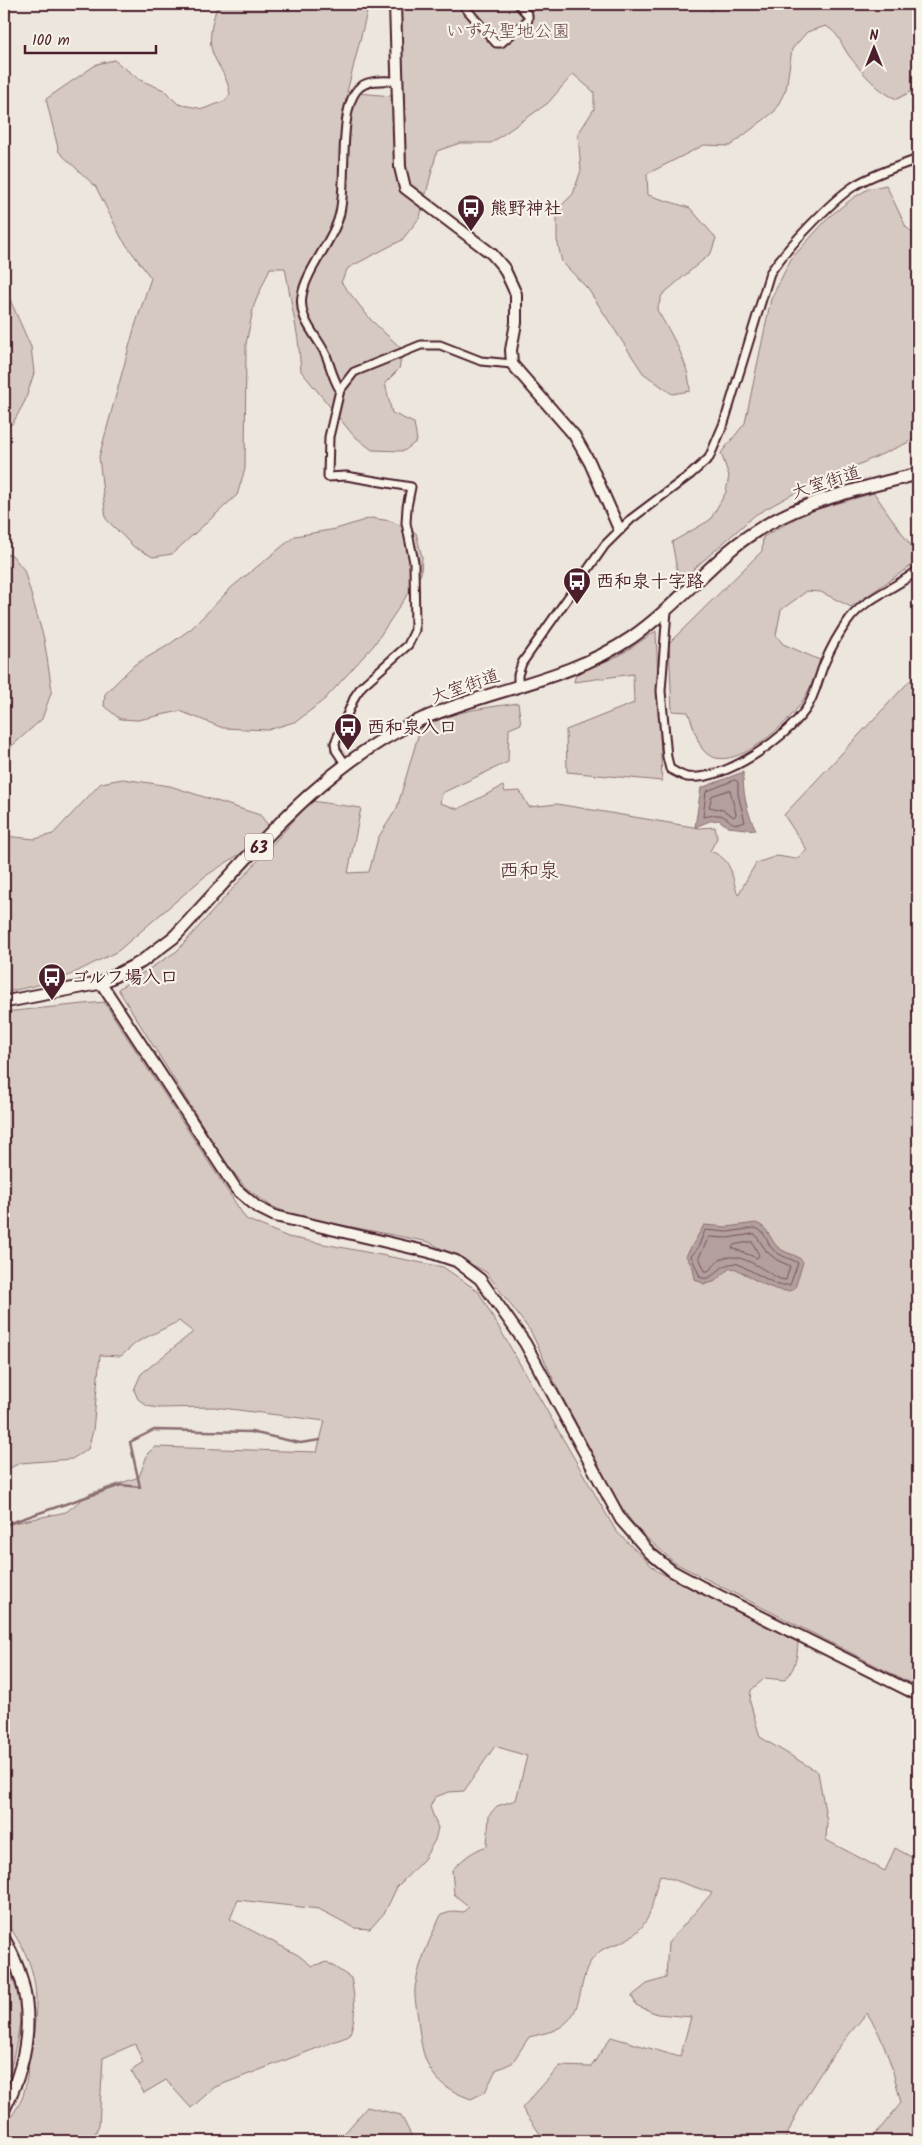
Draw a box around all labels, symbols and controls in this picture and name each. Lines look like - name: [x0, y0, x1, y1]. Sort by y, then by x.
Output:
- park label: いずみ聖地公園: [446, 18, 570, 47]
- scale bar: [25, 22, 156, 54]
- north arrow: [850, 22, 900, 72]
- text: N: [870, 25, 879, 47]
- text: 100 m: [32, 29, 70, 53]
- bus stop icon: 熊野神社: [456, 193, 486, 232]
- place label: 熊野神社: [490, 195, 562, 224]
- street label: 大室街道: [788, 459, 865, 508]
- bus stop icon: 西和泉十字路: [562, 566, 592, 605]
- place label: 西和泉十字路: [596, 568, 704, 597]
- street label: 大室街道: [427, 662, 504, 713]
- bus stop icon: 西和泉入口: [333, 712, 363, 751]
- place label: 西和泉入口: [367, 714, 457, 743]
- road number: 63: [245, 834, 273, 860]
- district label: 西和泉: [499, 856, 559, 888]
- bus stop icon: ゴルフ場入口: [37, 962, 67, 1001]
- place label: ゴルフ場入口: [71, 964, 178, 993]

